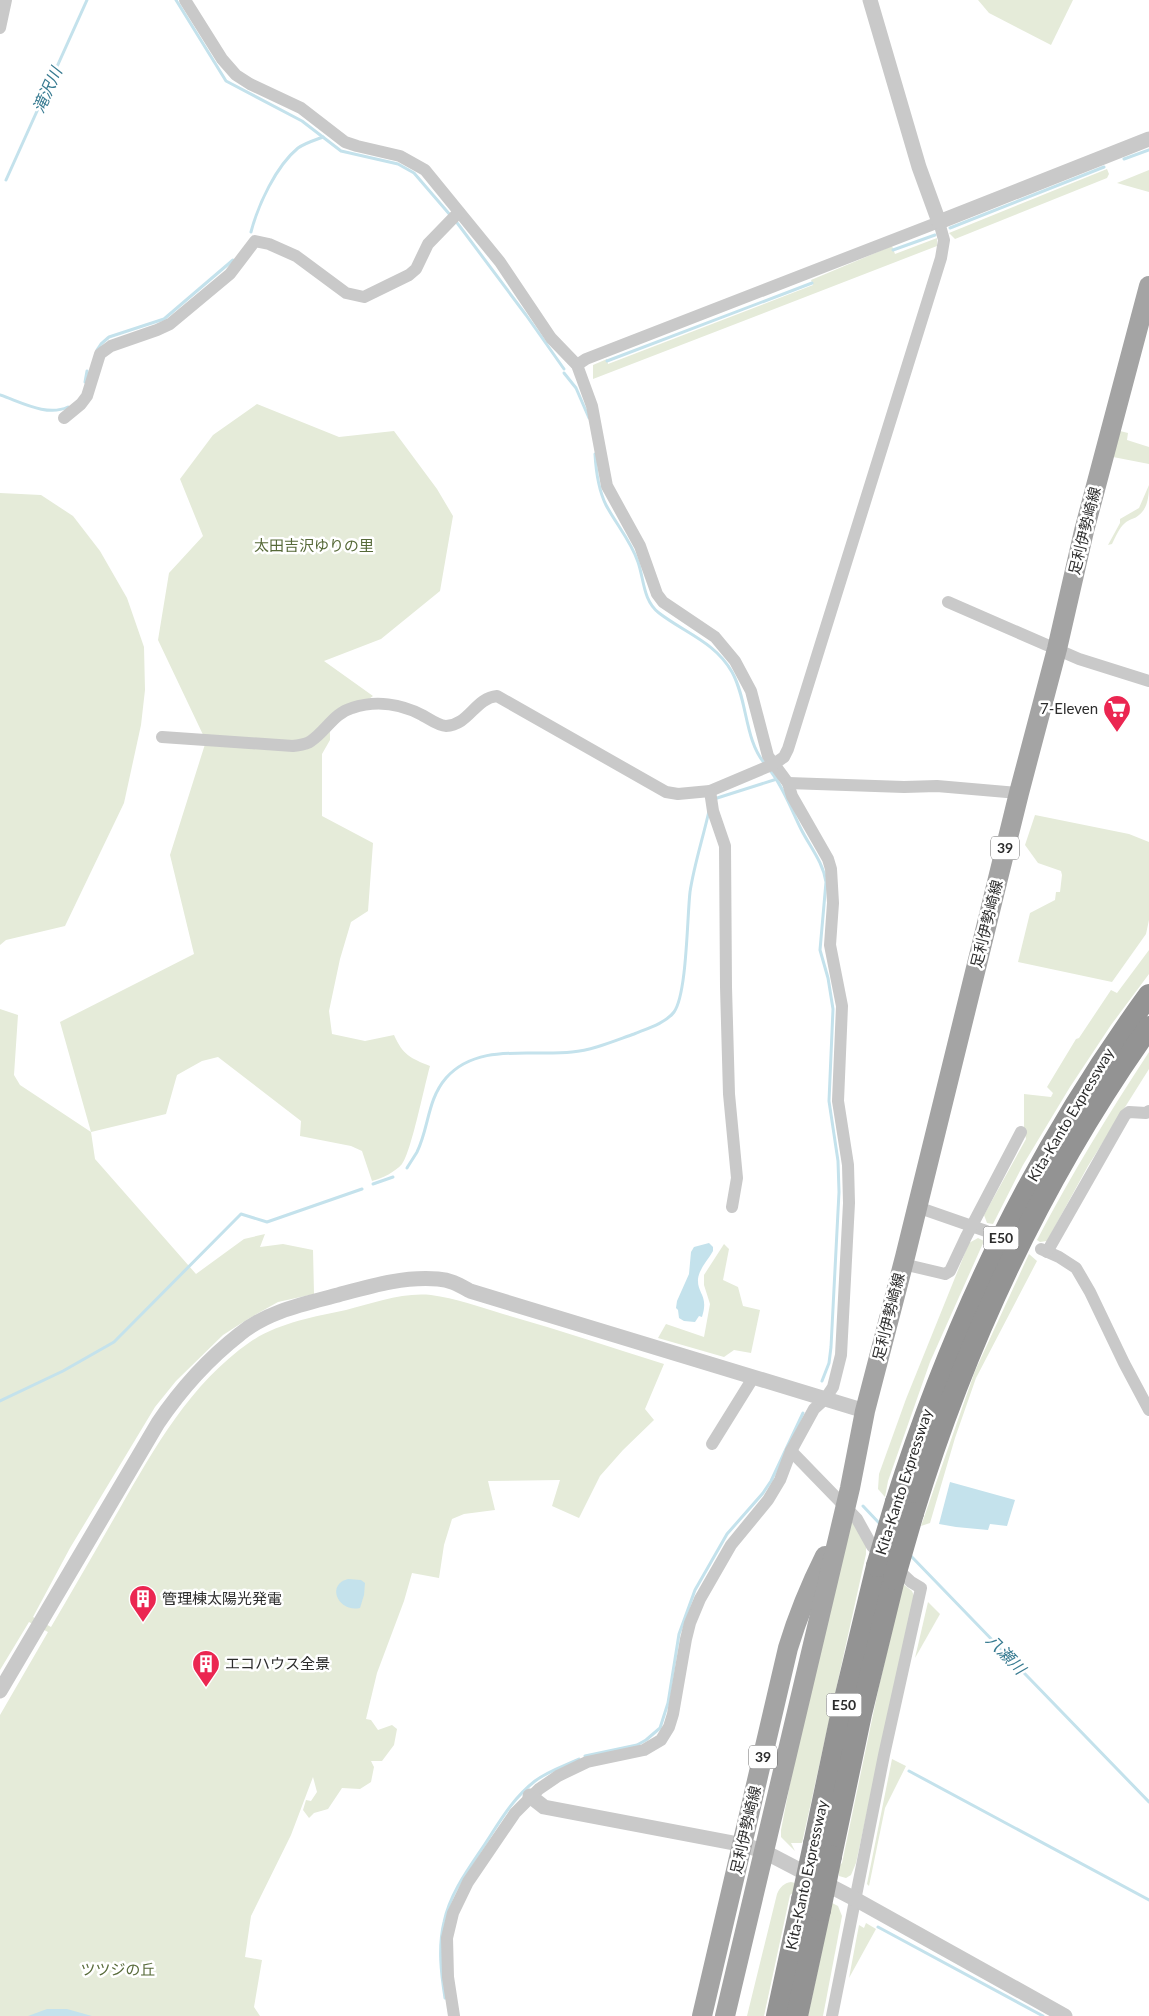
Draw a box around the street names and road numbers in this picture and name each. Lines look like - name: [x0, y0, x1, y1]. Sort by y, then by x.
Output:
- street label: 足利伊勢崎線: [1064, 485, 1104, 577]
- road number: 39: [991, 836, 1019, 860]
- street label: 足利伊勢崎線: [966, 878, 1006, 970]
- street label: Kita-Kanto Expressway: [1023, 1044, 1117, 1184]
- road number: E50: [984, 1226, 1018, 1250]
- street label: 足利伊勢崎線: [868, 1271, 908, 1363]
- street label: Kita-Kanto Expressway: [871, 1406, 935, 1557]
- road number: E50: [826, 1694, 862, 1716]
- road number: 39: [749, 1745, 777, 1768]
- street label: 足利伊勢崎線: [726, 1784, 764, 1876]
- street label: Kita-Kanto Expressway: [781, 1798, 831, 1951]

